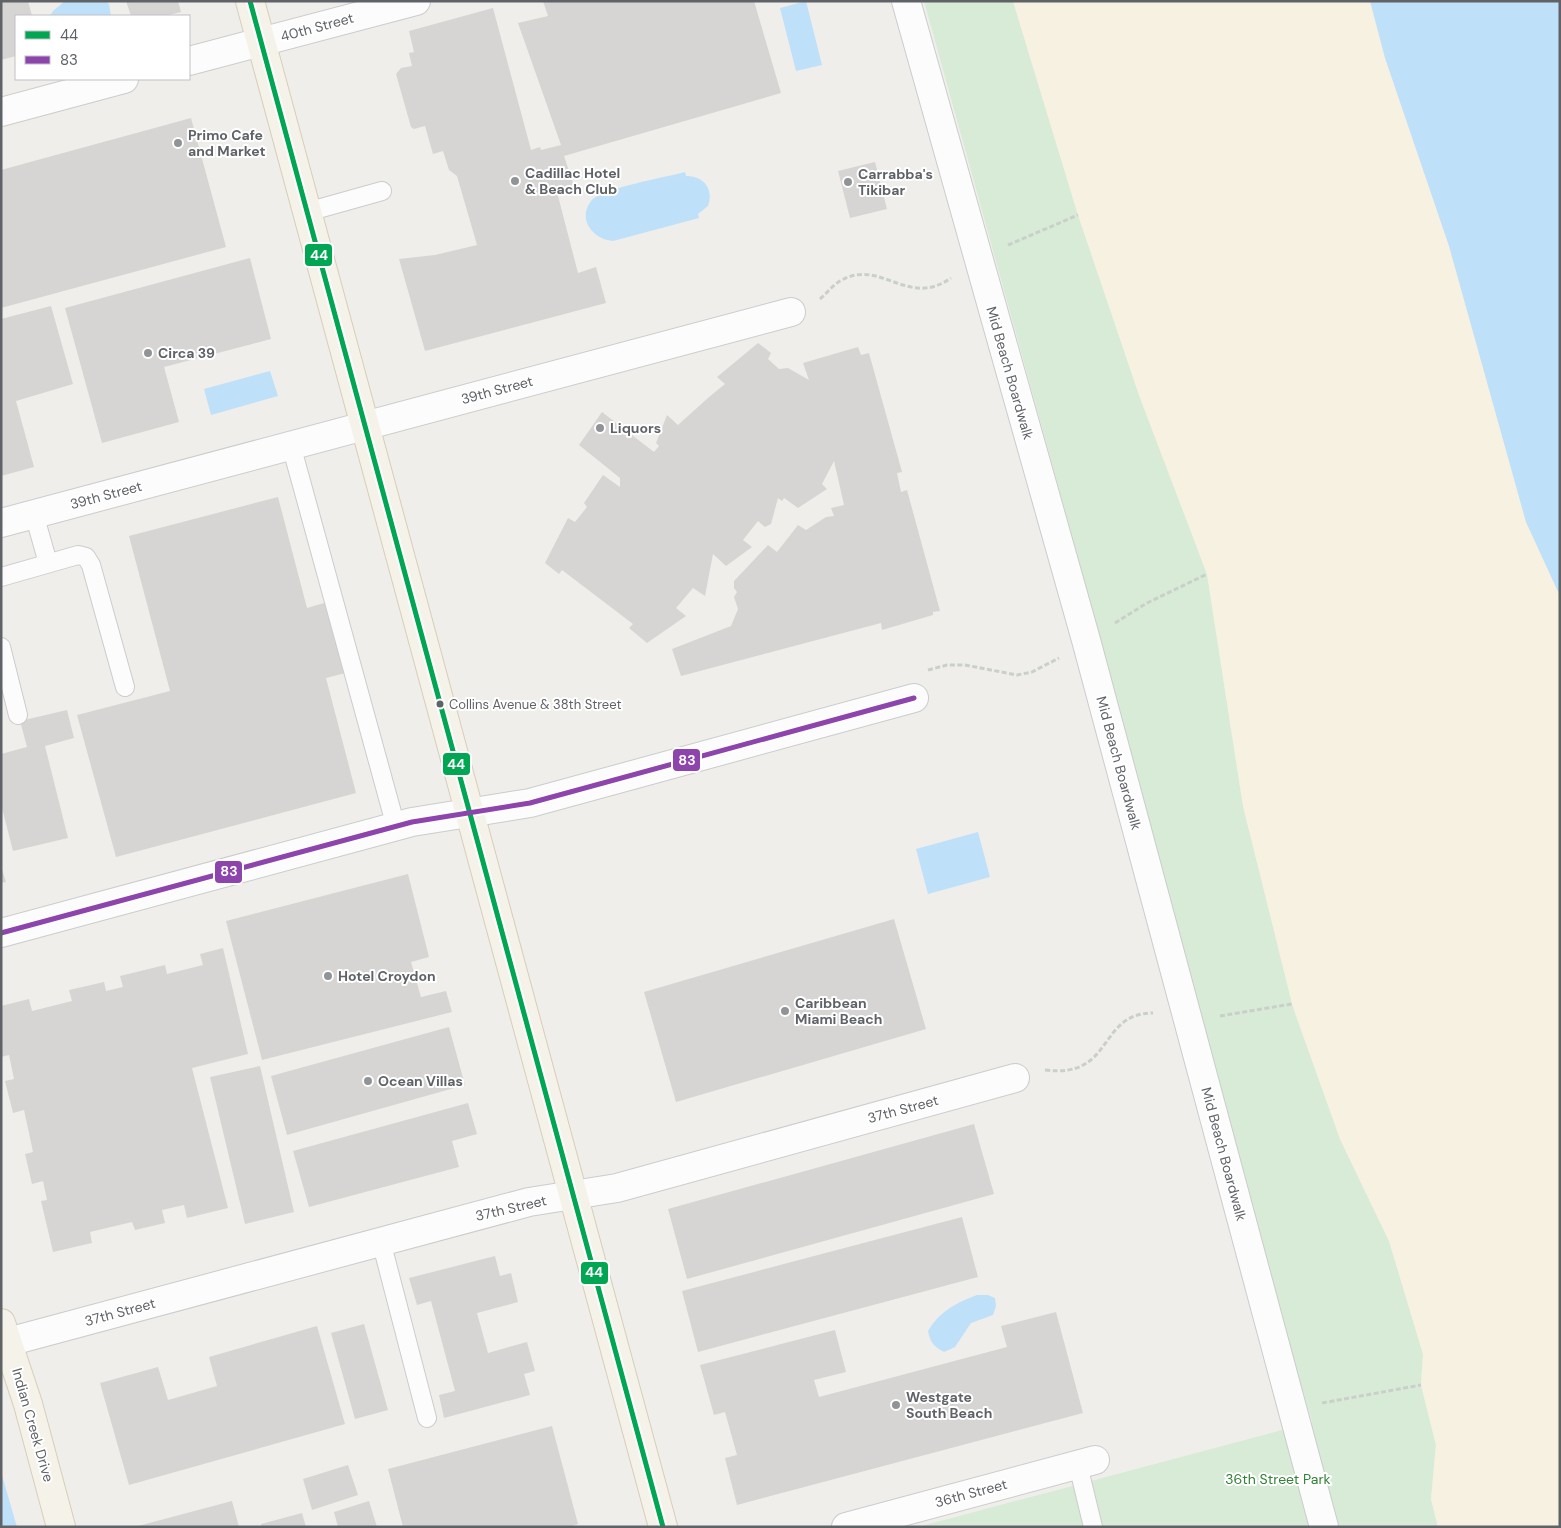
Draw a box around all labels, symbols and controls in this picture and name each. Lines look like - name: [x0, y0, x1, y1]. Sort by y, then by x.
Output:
- street label: 40th Street: [278, 9, 356, 45]
- legend: [15, 15, 190, 80]
- text: 44: [60, 25, 78, 45]
- text: 83: [60, 50, 78, 70]
- place label: Primo Cafe and Market: [188, 126, 266, 160]
- marker: Primo Cafe and Market: [172, 137, 184, 149]
- place label: Cadillac Hotel & Beach Club: [525, 164, 620, 198]
- place label: Carrabba's Tikibar: [858, 165, 933, 199]
- marker: Cadillac Hotel & Beach Club: [509, 175, 521, 187]
- marker: Carrabba's Tikibar: [842, 176, 854, 188]
- line badge: 44: [304, 243, 333, 267]
- text: 44: [310, 246, 328, 264]
- street label: Mid Beach Boardwalk: [982, 304, 1038, 442]
- place label: Circa 39: [158, 344, 215, 362]
- marker: Circa 39: [142, 347, 154, 359]
- street label: 39th Street: [459, 372, 535, 408]
- place label: Liquors: [610, 419, 661, 437]
- marker: Liquors: [594, 422, 606, 434]
- street label: 39th Street: [68, 477, 144, 513]
- street label: Mid Beach Boardwalk: [1092, 694, 1146, 832]
- place label: Collins Avenue & 38th Street: [449, 696, 621, 713]
- marker: Collins Avenue & 38th Street: [435, 699, 445, 709]
- line badge: 83: [672, 748, 701, 772]
- text: 83: [678, 751, 696, 769]
- line badge: 44: [442, 752, 471, 776]
- text: 44: [447, 755, 465, 773]
- line badge: 83: [214, 860, 243, 884]
- text: 83: [220, 862, 238, 880]
- place label: Hotel Croydon: [338, 967, 436, 985]
- marker: Hotel Croydon: [322, 970, 334, 982]
- place label: Caribbean Miami Beach: [795, 994, 882, 1028]
- marker: Caribbean Miami Beach: [779, 1005, 791, 1017]
- place label: Ocean Villas: [378, 1072, 463, 1090]
- marker: Ocean Villas: [362, 1075, 374, 1087]
- street label: Mid Beach Boardwalk: [1197, 1085, 1251, 1223]
- street label: 37th Street: [866, 1091, 940, 1127]
- street label: 37th Street: [474, 1191, 548, 1225]
- line badge: 44: [580, 1261, 609, 1285]
- text: 44: [585, 1263, 603, 1281]
- street label: 37th Street: [83, 1294, 157, 1330]
- street label: Indian Creek Drive: [8, 1366, 58, 1484]
- place label: Westgate South Beach: [906, 1388, 992, 1422]
- marker: Westgate South Beach: [890, 1399, 902, 1411]
- park label: 36th Street Park: [1225, 1470, 1331, 1488]
- street label: 36th Street: [933, 1475, 1009, 1511]

